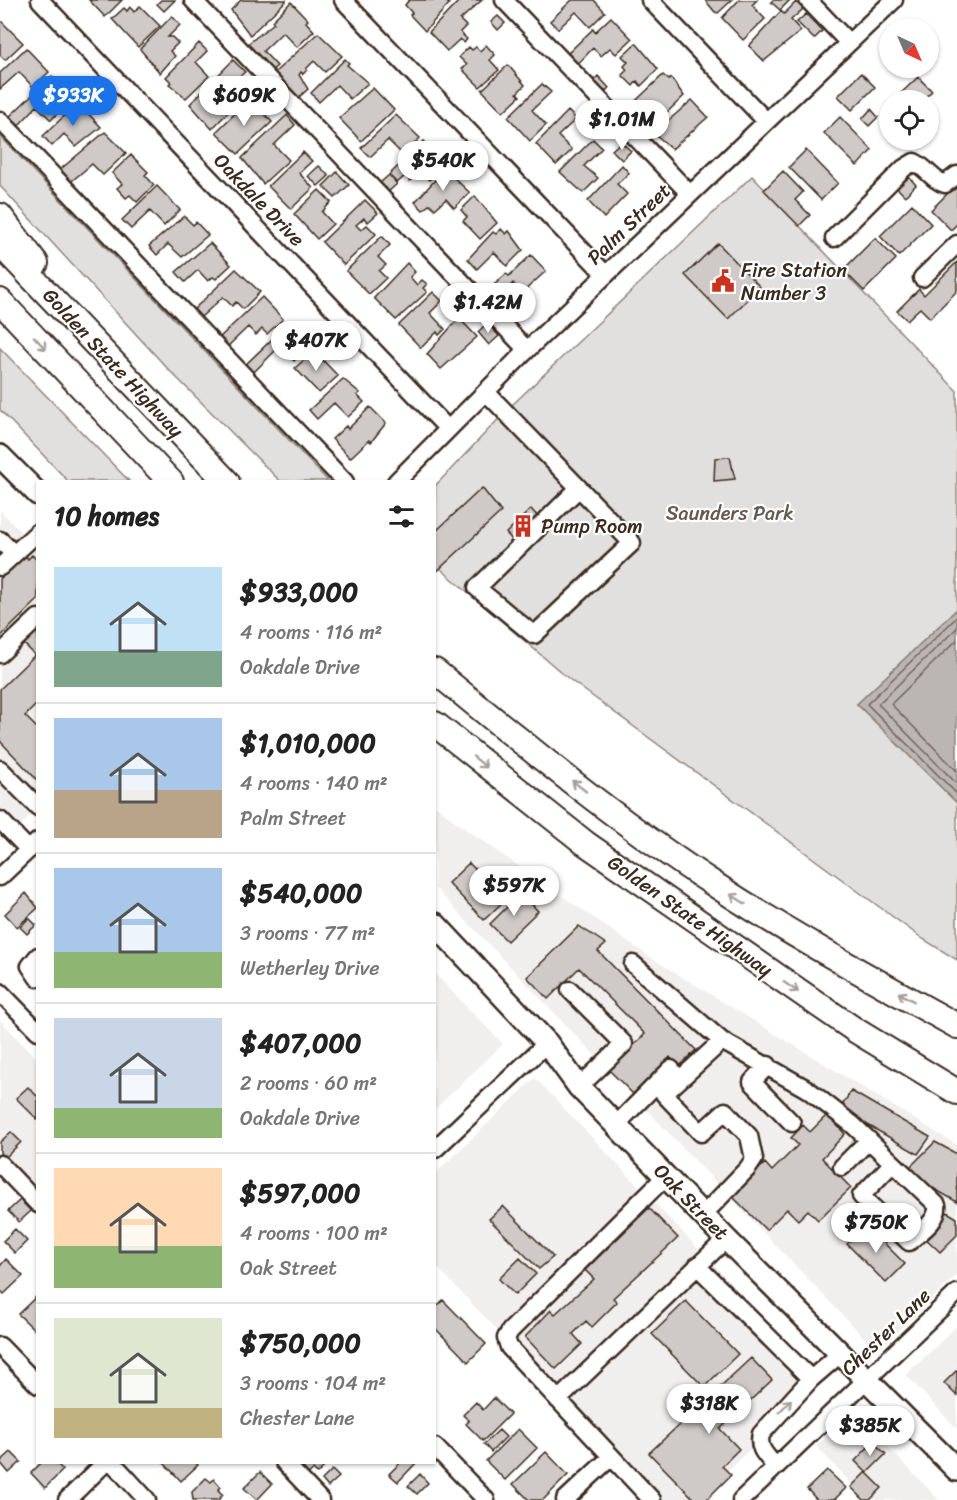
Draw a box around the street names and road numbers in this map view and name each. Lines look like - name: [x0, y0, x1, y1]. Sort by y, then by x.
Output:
- street label: Oakdale Drive: [205, 145, 313, 255]
- street label: Palm Street: [579, 174, 680, 274]
- street label: Golden State Highway: [34, 280, 193, 447]
- street label: Golden State Highway: [600, 846, 781, 987]
- street label: Oak Street: [645, 1155, 737, 1249]
- street label: Chester Lane: [833, 1280, 939, 1384]

